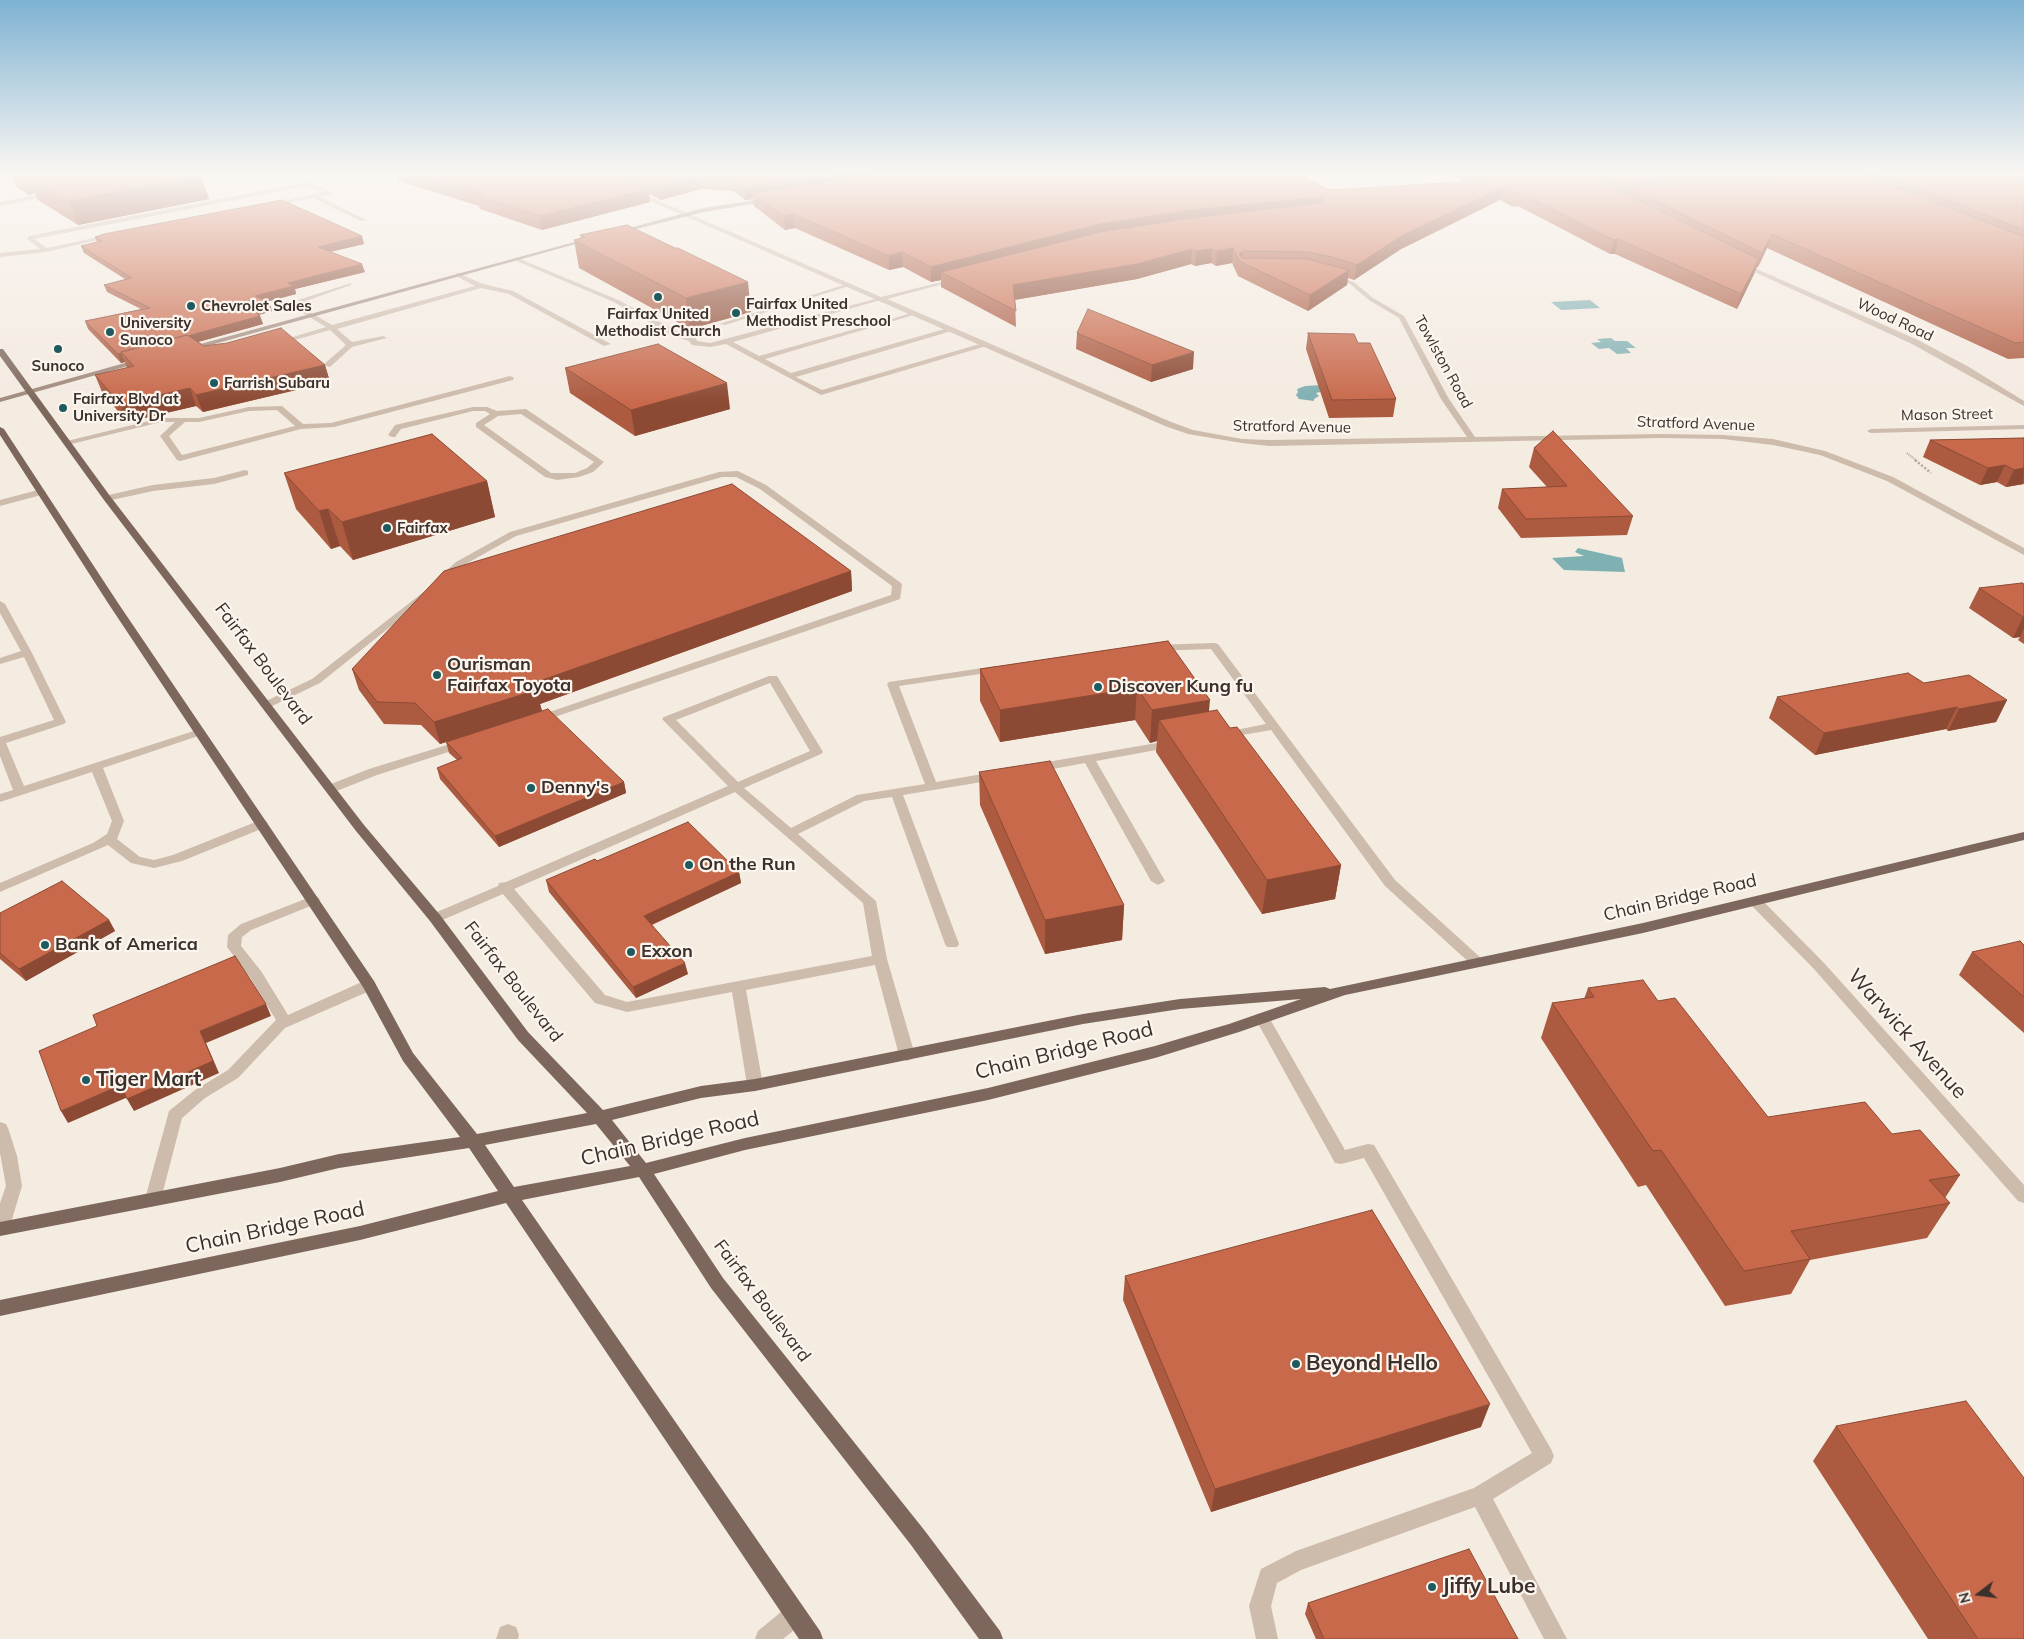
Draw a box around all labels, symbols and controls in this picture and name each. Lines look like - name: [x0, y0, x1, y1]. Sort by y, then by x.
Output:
- marker: Fairfax United Methodist Church: [652, 291, 664, 303]
- street label: Wood Road: [1854, 294, 1936, 346]
- place label: Fairfax United Methodist Preschool: [746, 295, 891, 330]
- place label: Chevrolet Sales: [201, 297, 312, 315]
- marker: Chevrolet Sales: [185, 300, 197, 312]
- place label: Fairfax United Methodist Church: [595, 305, 721, 340]
- marker: Fairfax United Methodist Preschool: [730, 307, 742, 319]
- street label: Towlston Road: [1410, 312, 1476, 412]
- place label: University Sunoco: [120, 314, 191, 349]
- marker: University Sunoco: [104, 326, 116, 338]
- marker: Sunoco: [52, 343, 64, 355]
- place label: Sunoco: [32, 357, 84, 375]
- place label: Farrish Subaru: [224, 374, 330, 392]
- marker: Farrish Subaru: [208, 377, 220, 389]
- place label: Fairfax Blvd at University Dr: [73, 390, 179, 425]
- marker: Fairfax Blvd at University Dr: [57, 402, 69, 414]
- street label: Mason Street: [1901, 405, 1993, 425]
- street label: Stratford Avenue: [1637, 413, 1755, 435]
- street label: Stratford Avenue: [1233, 417, 1351, 437]
- place label: Fairfax: [397, 519, 448, 537]
- marker: Fairfax: [381, 522, 393, 534]
- street label: Fairfax Boulevard: [210, 599, 316, 729]
- place label: Ourisman Fairfax Toyota: [447, 654, 571, 696]
- marker: Ourisman Fairfax Toyota: [431, 669, 443, 681]
- place label: Discover Kung fu: [1108, 676, 1253, 698]
- marker: Discover Kung fu: [1092, 681, 1104, 693]
- place label: Denny's: [541, 777, 609, 799]
- marker: Denny's: [525, 782, 537, 794]
- place label: On the Run: [699, 854, 796, 876]
- marker: On the Run: [683, 859, 695, 871]
- street label: Chain Bridge Road: [1601, 870, 1759, 926]
- street label: Fairfax Boulevard: [459, 917, 567, 1047]
- place label: Bank of America: [55, 934, 198, 956]
- marker: Bank of America: [39, 939, 51, 951]
- place label: Exxon: [641, 941, 693, 963]
- marker: Exxon: [625, 946, 637, 958]
- street label: Warwick Avenue: [1842, 964, 1972, 1104]
- street label: Chain Bridge Road: [972, 1017, 1156, 1085]
- place label: Tiger Mart: [96, 1067, 201, 1093]
- marker: Tiger Mart: [80, 1074, 92, 1086]
- street label: Chain Bridge Road: [578, 1106, 762, 1172]
- street label: Chain Bridge Road: [183, 1197, 367, 1259]
- street label: Fairfax Boulevard: [709, 1236, 815, 1366]
- place label: Beyond Hello: [1306, 1351, 1438, 1377]
- marker: Beyond Hello: [1290, 1358, 1302, 1370]
- north arrow: [1954, 1569, 2004, 1619]
- place label: Jiffy Lube: [1442, 1574, 1536, 1600]
- marker: Jiffy Lube: [1426, 1581, 1438, 1593]
- text: N: [1954, 1590, 1975, 1605]

